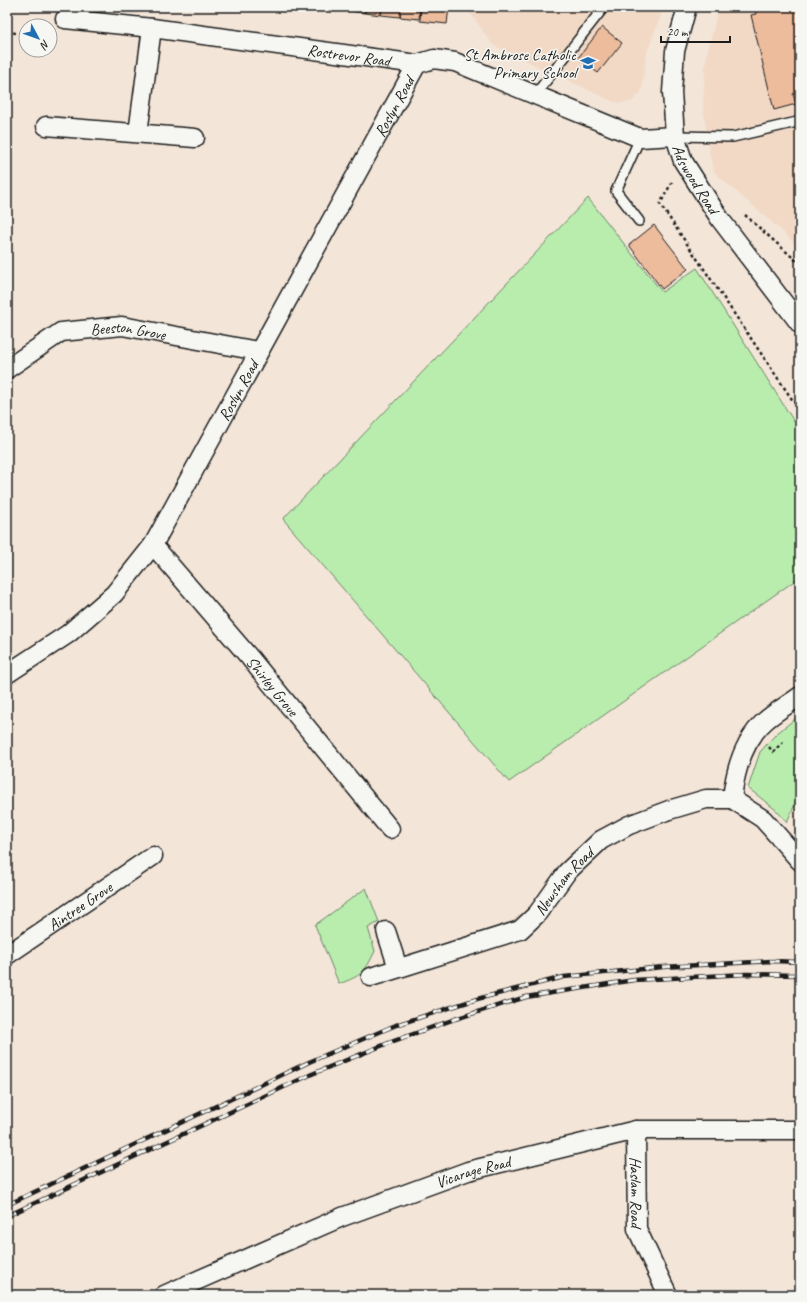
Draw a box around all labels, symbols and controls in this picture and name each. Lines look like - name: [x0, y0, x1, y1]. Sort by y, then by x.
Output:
- north arrow: [18, 18, 58, 58]
- scale bar: [661, 18, 730, 44]
- text: 20 m: [667, 24, 689, 40]
- text: N: [37, 37, 53, 53]
- street label: Rostrevor Road: [306, 40, 394, 72]
- place label: St Ambrose Catholic Primary School: [464, 45, 579, 83]
- school or university icon: St Ambrose Catholic Primary School: [579, 54, 597, 72]
- street label: Roslyn Road: [370, 71, 421, 140]
- street label: Adswood Road: [667, 142, 725, 220]
- street label: Beeston Grove: [90, 317, 169, 345]
- street label: Roslyn Road: [214, 355, 265, 424]
- street label: Shirley Grove: [242, 653, 304, 722]
- street label: Newsham Road: [530, 842, 600, 919]
- street label: Aintree Grove: [44, 877, 118, 935]
- street label: Vicarage Road: [433, 1151, 515, 1193]
- street label: Haslam Road: [625, 1156, 646, 1230]

